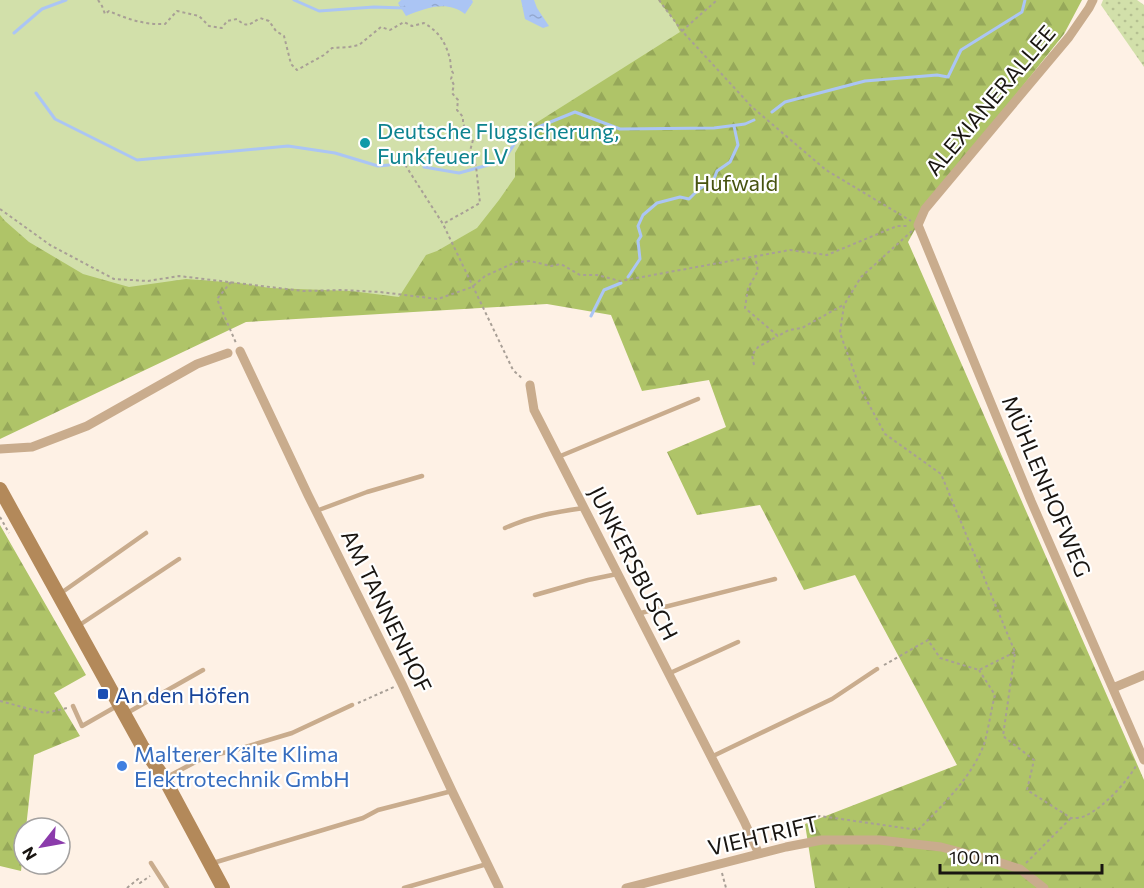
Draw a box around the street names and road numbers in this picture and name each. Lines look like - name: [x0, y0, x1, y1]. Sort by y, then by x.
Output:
- street label: ALEXIANERALLEE: [919, 19, 1061, 181]
- street label: MÜHLENHOFWEG: [997, 391, 1097, 581]
- street label: JUNKERSBUSCH: [584, 481, 684, 645]
- street label: AM TANNENHOF: [336, 525, 438, 697]
- street label: VIEHTRIFT: [705, 809, 821, 861]

